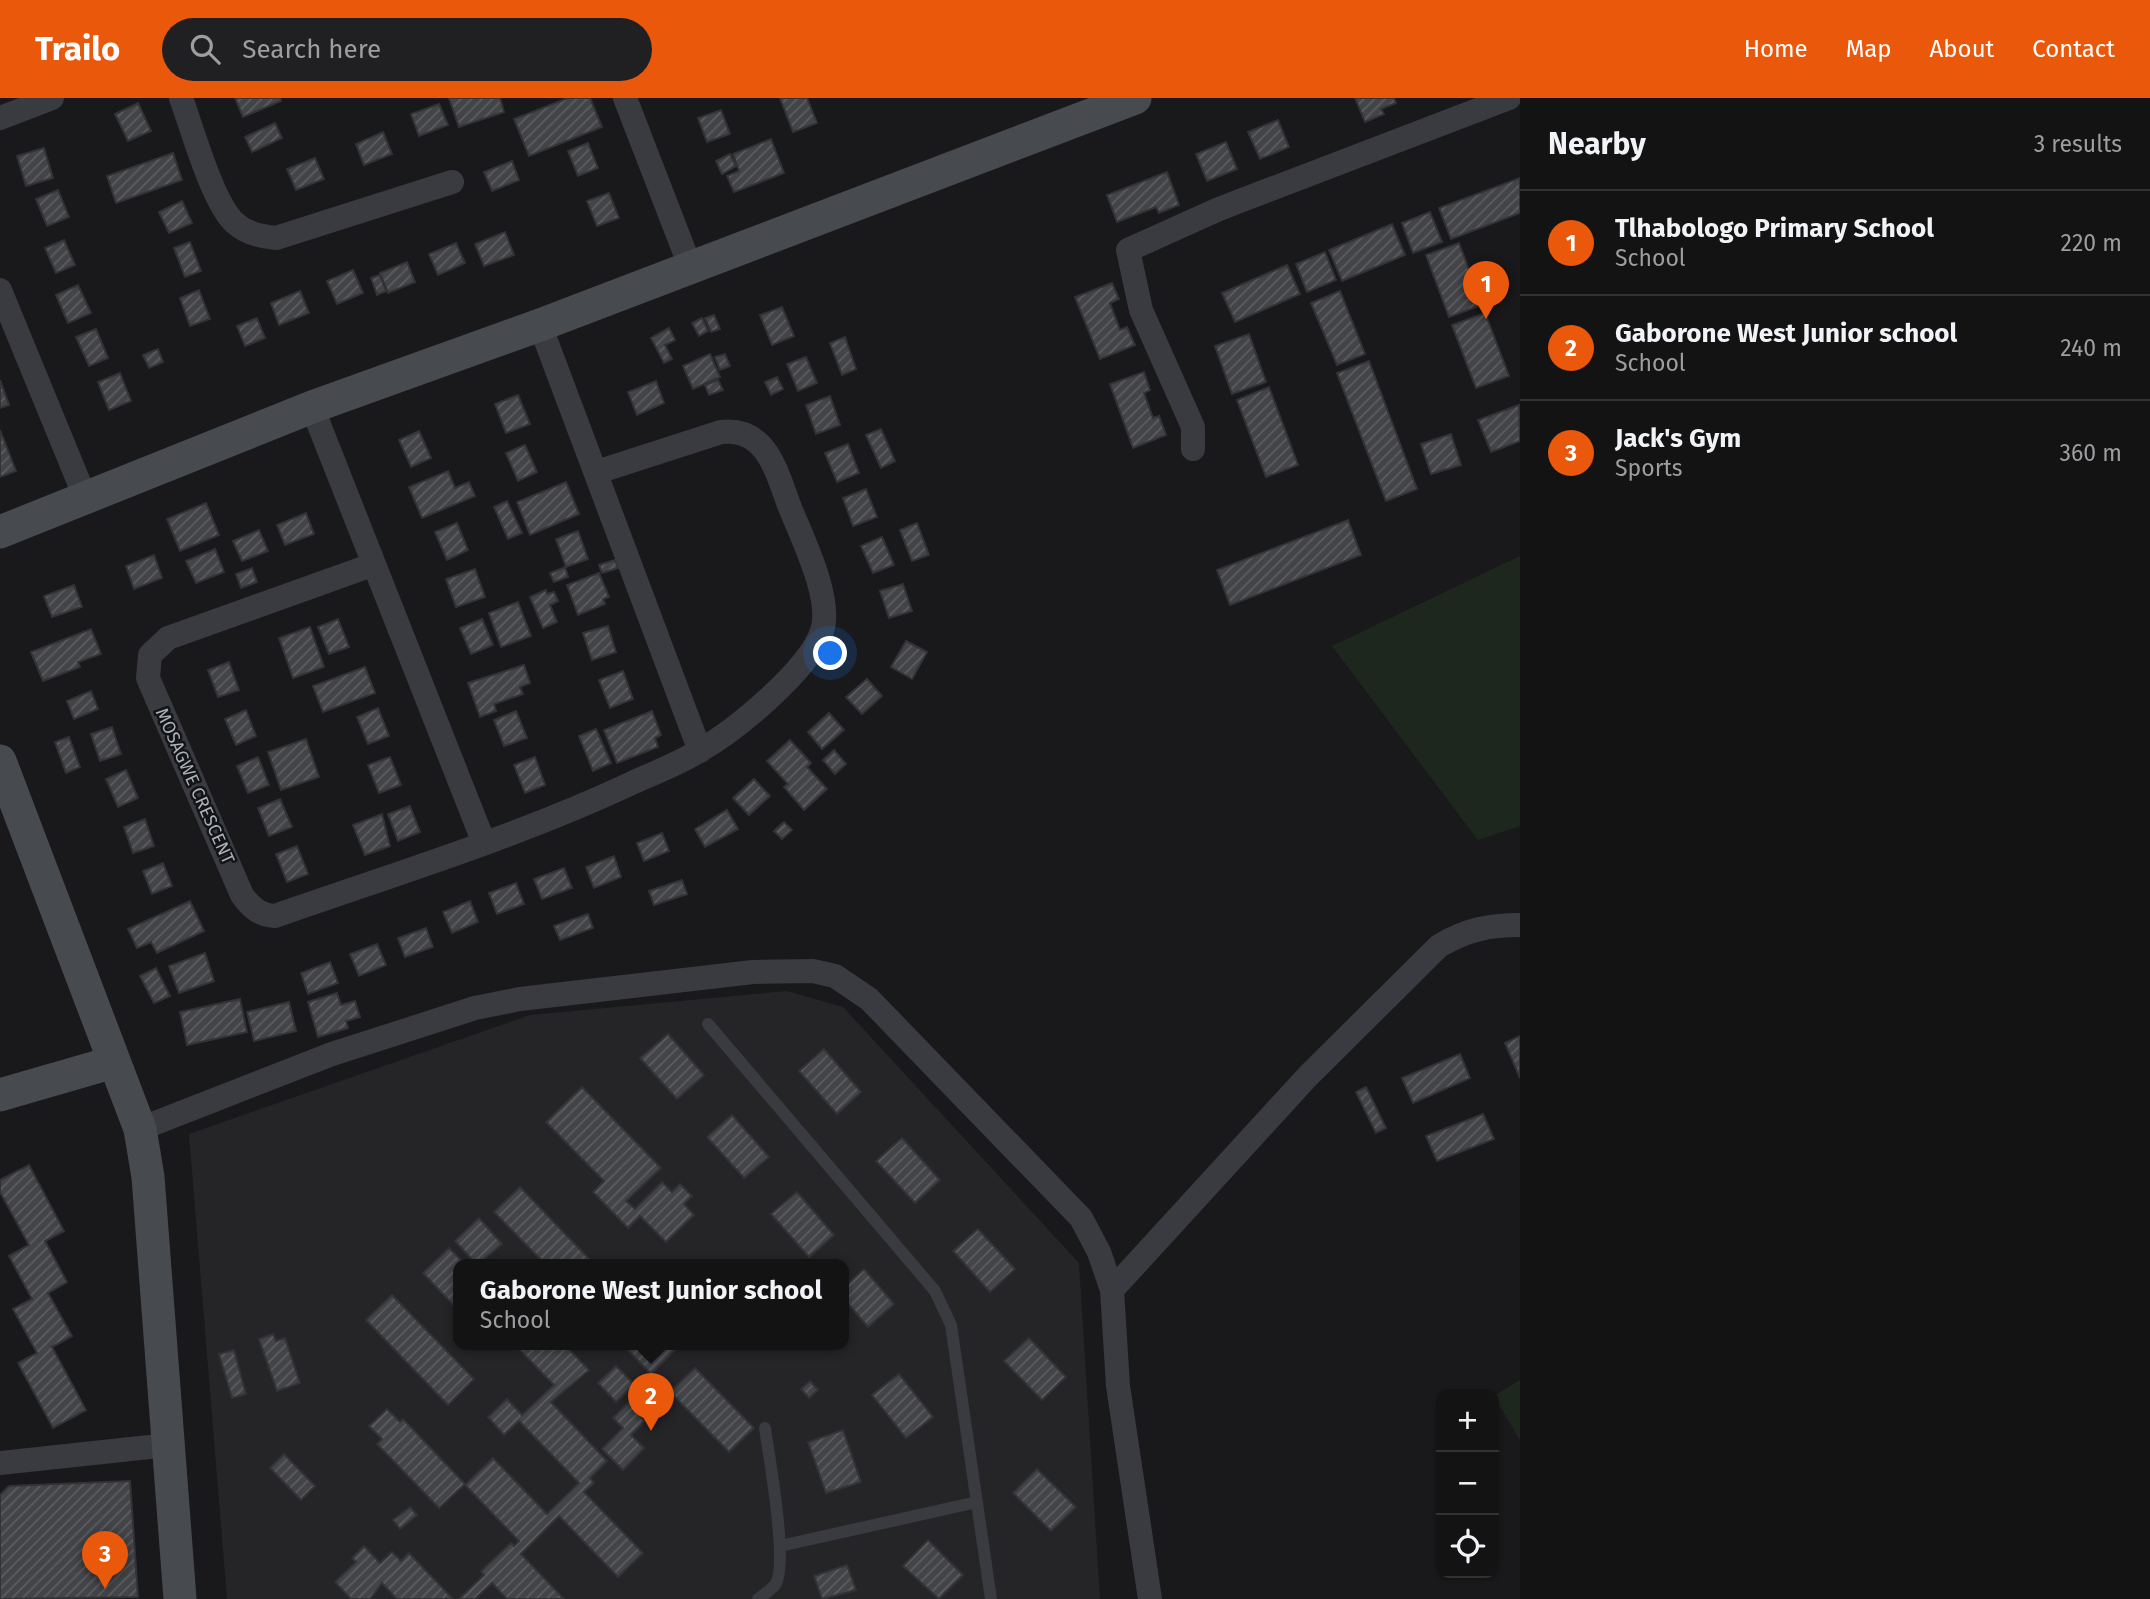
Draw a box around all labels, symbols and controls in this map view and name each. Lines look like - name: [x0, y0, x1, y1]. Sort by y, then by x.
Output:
- search box: [162, 18, 652, 81]
- text: Trailo: [35, 29, 120, 69]
- icon: search: [186, 30, 224, 68]
- text: Search here: [242, 34, 381, 65]
- text: Home: [1744, 35, 1808, 63]
- text: Map: [1846, 35, 1892, 63]
- text: About: [1930, 35, 1994, 63]
- text: Contact: [2032, 35, 2115, 63]
- text: Nearby: [1548, 126, 1646, 162]
- text: 3 results: [2034, 130, 2122, 158]
- text: Tlhabologo Primary School: [1615, 213, 1934, 244]
- text: 1: [1566, 229, 1576, 257]
- text: 220 m: [2061, 229, 2122, 257]
- text: School: [1615, 244, 1686, 272]
- pin: 1: [1463, 261, 1509, 319]
- text: Gaborone West Junior school: [1615, 318, 1957, 349]
- text: 2: [1565, 334, 1577, 362]
- text: 240 m: [2060, 334, 2122, 362]
- text: School: [1615, 349, 1686, 377]
- text: Jack's Gym: [1615, 423, 1741, 454]
- text: 3: [1565, 439, 1577, 467]
- text: 360 m: [2060, 439, 2122, 467]
- text: Sports: [1615, 454, 1683, 482]
- your location: [813, 636, 847, 670]
- street label: MOSAGWE CRESCENT: [151, 705, 240, 868]
- popup: [453, 1259, 849, 1350]
- text: Gaborone West Junior school: [480, 1275, 822, 1306]
- text: School: [480, 1306, 550, 1334]
- pin: 2: [628, 1373, 674, 1431]
- map controls: [1436, 1389, 1499, 1578]
- button: +: [1436, 1389, 1499, 1452]
- button: −: [1436, 1452, 1499, 1515]
- button: locate: [1436, 1515, 1499, 1578]
- pin: 3: [82, 1531, 128, 1589]

